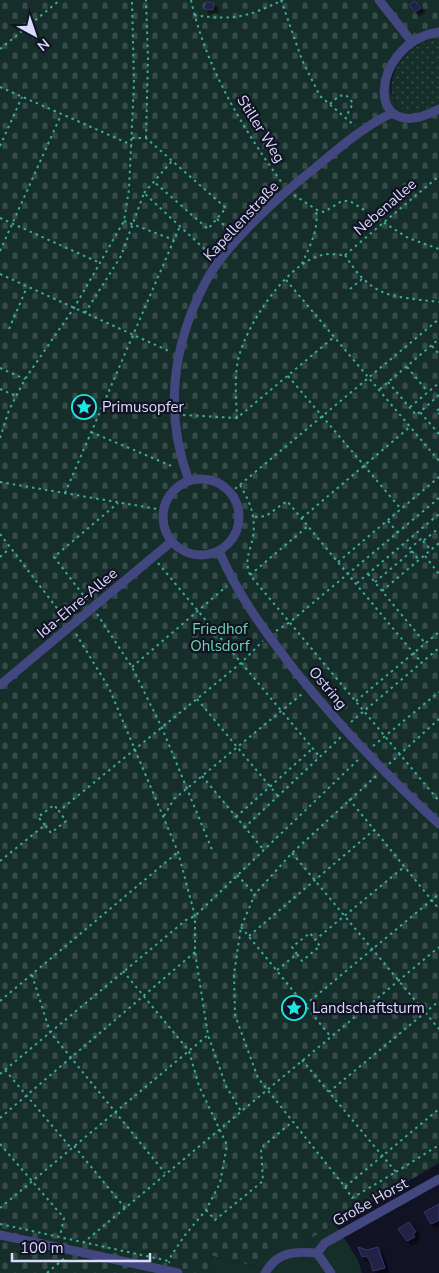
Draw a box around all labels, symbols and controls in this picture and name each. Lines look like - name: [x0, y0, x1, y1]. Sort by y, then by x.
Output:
- north arrow: [10, 10, 60, 60]
- text: N: [33, 34, 53, 55]
- street label: Stiller Weg: [232, 91, 290, 167]
- street label: Nebenallee: [349, 174, 421, 240]
- street label: Kapellenstraße: [199, 177, 283, 265]
- place icon: Primusopfer: [71, 394, 97, 420]
- place label: Primusopfer: [102, 397, 184, 417]
- street label: Ida-Ehre-Allee: [33, 563, 121, 643]
- park label: Friedhof Ohlsdorf: [190, 619, 251, 656]
- street label: Ostring: [304, 662, 352, 714]
- place icon: Landschaftsturm: [281, 995, 307, 1021]
- place label: Landschaftsturm: [312, 998, 425, 1018]
- street label: Große Horst: [329, 1173, 412, 1231]
- scale bar: [12, 1230, 150, 1262]
- text: 100 m: [20, 1238, 64, 1258]

